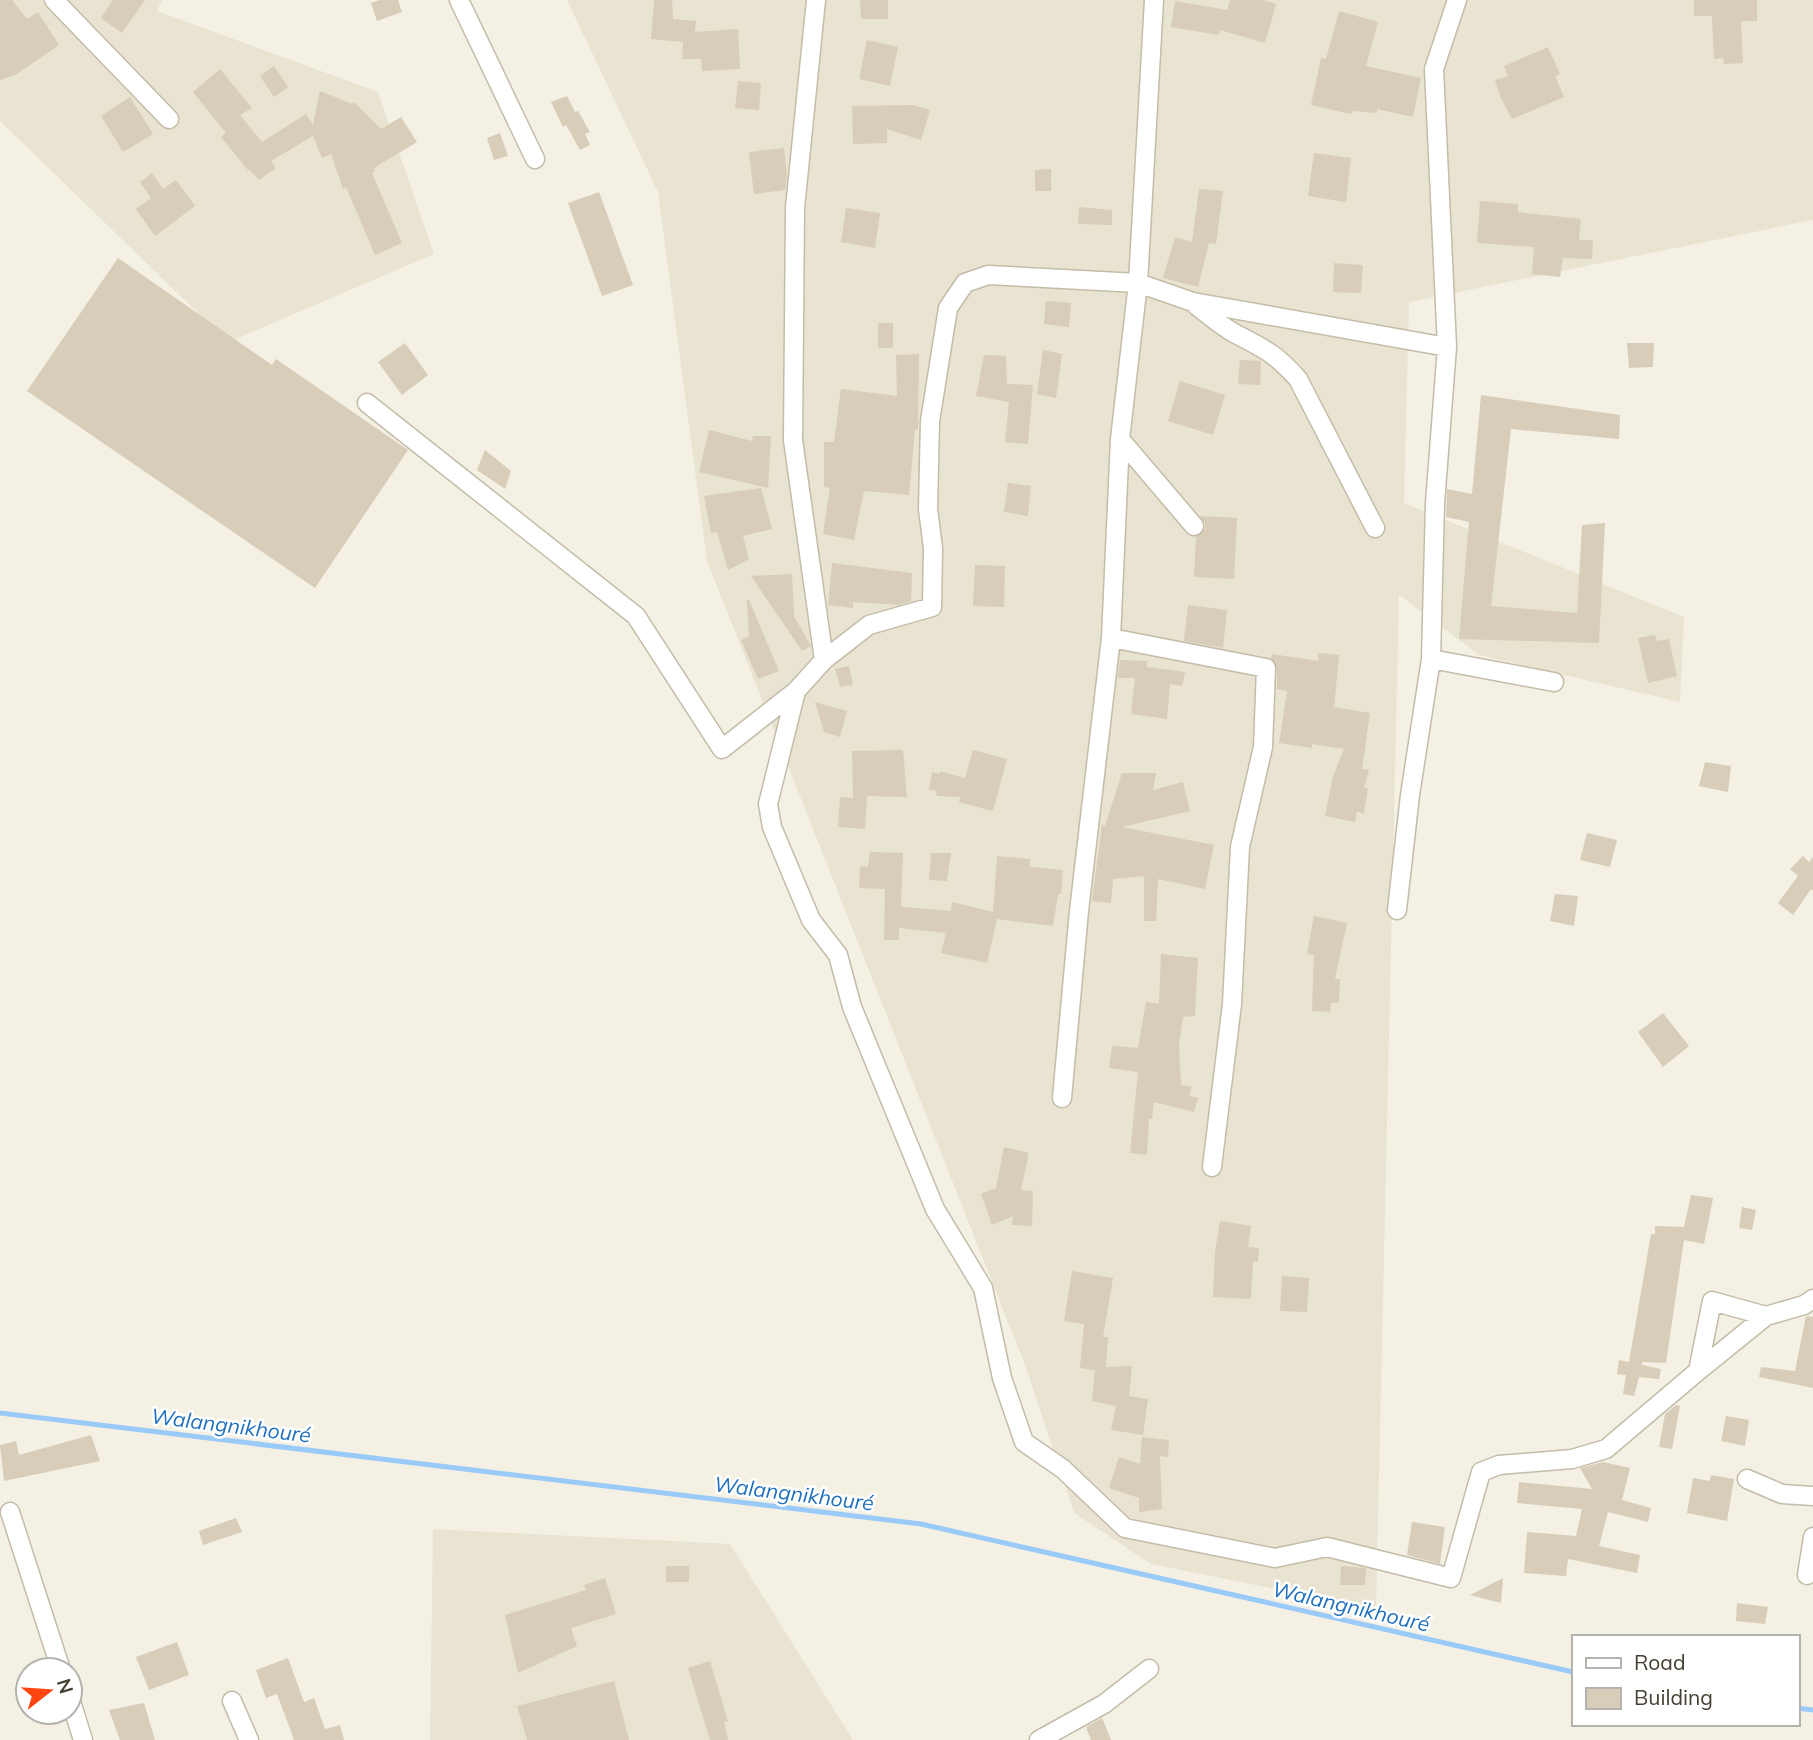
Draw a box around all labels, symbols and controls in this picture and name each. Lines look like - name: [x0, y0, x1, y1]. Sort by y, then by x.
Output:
- water label: Walangnikhouré: [150, 1402, 313, 1448]
- water label: Walangnikhouré: [713, 1470, 876, 1516]
- water label: Walangnikhouré: [1270, 1575, 1433, 1637]
- legend: [1572, 1635, 1799, 1726]
- text: Road: [1634, 1649, 1685, 1675]
- north arrow: [14, 1656, 84, 1726]
- text: N: [52, 1676, 79, 1696]
- text: Building: [1634, 1684, 1713, 1710]

